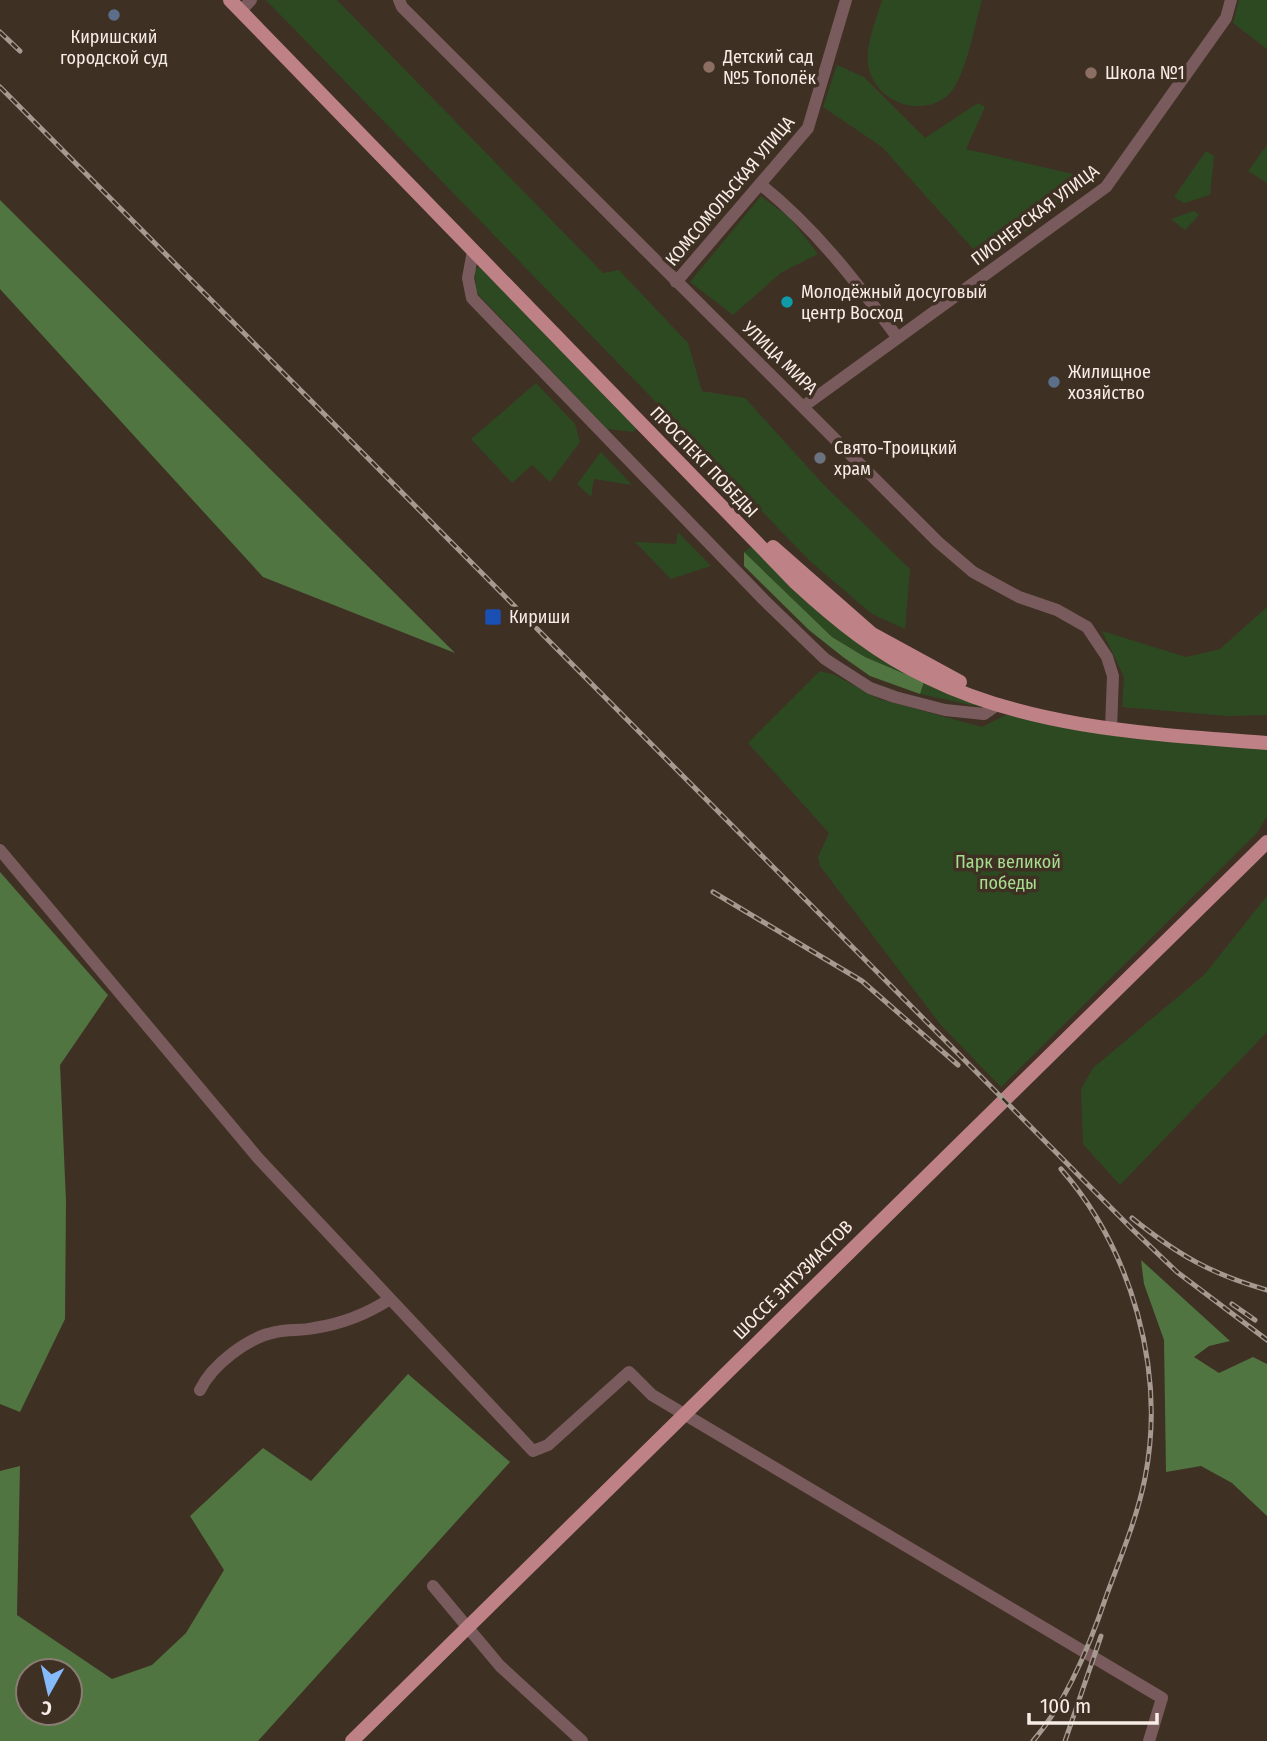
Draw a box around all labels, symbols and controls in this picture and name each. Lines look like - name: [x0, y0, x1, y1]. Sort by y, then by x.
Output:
- marker: Киришский городской суд: [106, 7, 122, 23]
- place label: Киришский городской суд: [60, 26, 168, 69]
- place label: Детский сад №5 Тополёк: [722, 46, 816, 89]
- marker: Детский сад №5 Тополёк: [701, 59, 717, 75]
- place label: Школа №1: [1105, 62, 1185, 84]
- marker: Школа №1: [1083, 65, 1099, 81]
- street label: КОМСОМОЛЬСКАЯ УЛИЦА: [661, 111, 800, 271]
- street label: ПИОНЕРСКАЯ УЛИЦА: [967, 159, 1104, 270]
- place label: Молодёжный досуговый центр Восход: [801, 281, 987, 324]
- marker: Молодёжный досуговый центр Восход: [779, 294, 795, 310]
- street label: УЛИЦА МИРА: [737, 316, 823, 400]
- place label: Жилищное хозяйство: [1068, 361, 1151, 404]
- marker: Жилищное хозяйство: [1046, 374, 1062, 390]
- street label: ПРОСПЕКТ ПОБЕДЫ: [645, 402, 763, 522]
- place label: Свято-Троицкий храм: [834, 437, 957, 480]
- marker: Свято-Троицкий храм: [812, 450, 828, 466]
- place label: Кириши: [509, 606, 570, 628]
- marker: Кириши: [483, 607, 503, 627]
- park label: Парк великой победы: [955, 851, 1061, 894]
- street label: ШОССЕ ЭНТУЗИАСТОВ: [729, 1216, 857, 1344]
- north arrow: [14, 1657, 84, 1727]
- scale bar: [1029, 1682, 1157, 1726]
- text: 100 m: [1040, 1693, 1091, 1719]
- text: С: [40, 1696, 53, 1720]

